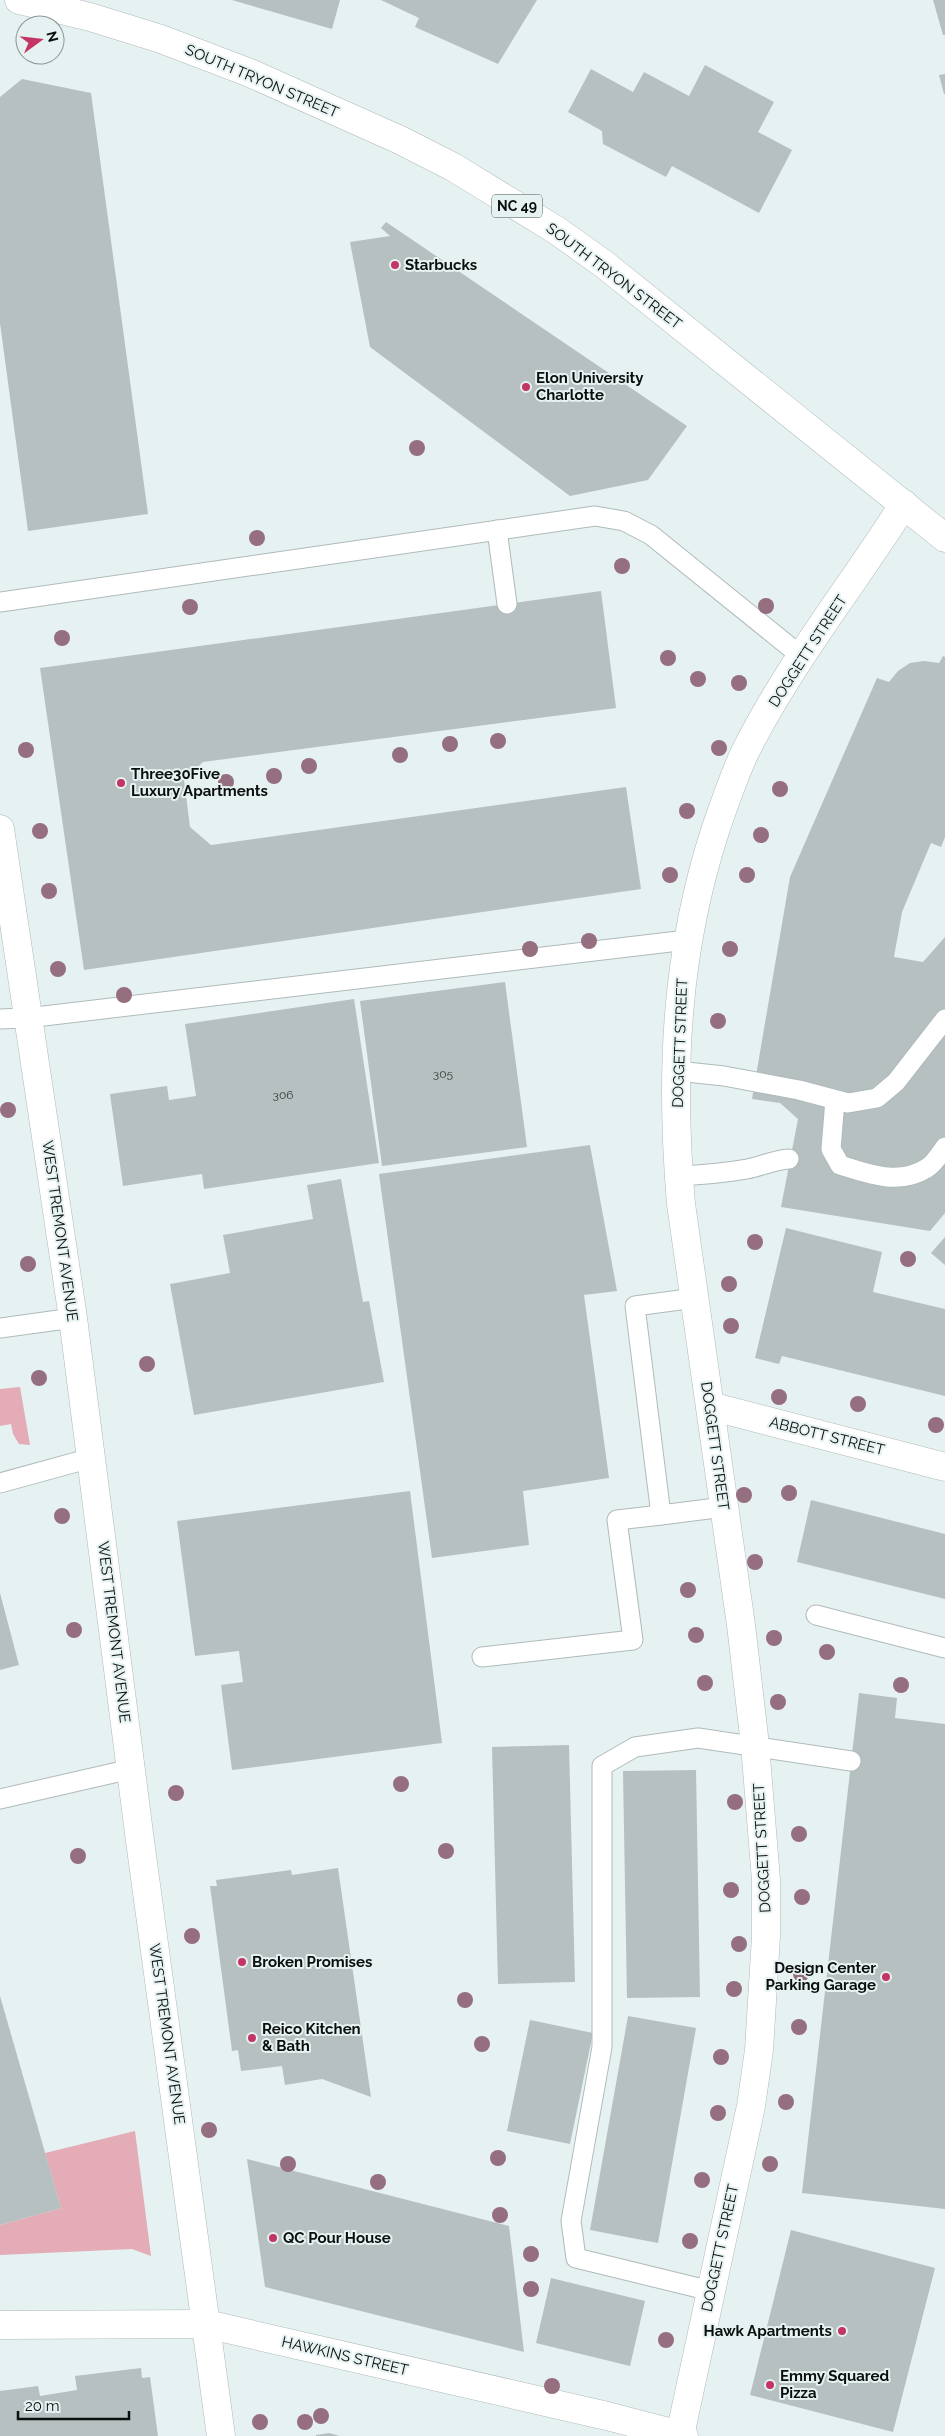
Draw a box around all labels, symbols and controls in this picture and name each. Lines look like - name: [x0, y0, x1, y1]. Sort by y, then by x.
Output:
- north arrow: [15, 15, 65, 65]
- text: N: [43, 29, 62, 44]
- street label: SOUTH TRYON STREET: [183, 40, 341, 122]
- road number: NC 49: [492, 195, 542, 218]
- street label: SOUTH TRYON STREET: [543, 219, 685, 333]
- place label: Starbucks: [405, 256, 477, 274]
- marker: Starbucks: [389, 259, 401, 271]
- place label: Elon University Charlotte: [536, 369, 644, 404]
- marker: Elon University Charlotte: [520, 381, 532, 393]
- street label: DOGGETT STREET: [765, 592, 851, 710]
- place label: Three30Five Luxury Apartments: [131, 765, 268, 800]
- marker: Three30Five Luxury Apartments: [115, 777, 127, 789]
- street label: DOGGETT STREET: [669, 978, 691, 1108]
- house number: 305: [433, 1067, 454, 1081]
- house number: 306: [273, 1088, 294, 1102]
- street label: WEST TREMONT AVENUE: [38, 1139, 82, 1323]
- street label: DOGGETT STREET: [697, 1381, 733, 1511]
- street label: ABBOTT STREET: [768, 1413, 886, 1459]
- street label: WEST TREMONT AVENUE: [94, 1540, 134, 1724]
- street label: DOGGETT STREET: [750, 1783, 774, 1913]
- street label: WEST TREMONT AVENUE: [145, 1942, 189, 2126]
- place label: Broken Promises: [252, 1953, 372, 1971]
- marker: Broken Promises: [236, 1956, 248, 1968]
- place label: Design Center Parking Garage: [766, 1959, 876, 1994]
- marker: Design Center Parking Garage: [880, 1971, 892, 1983]
- place label: Reico Kitchen & Bath: [262, 2020, 361, 2055]
- marker: Reico Kitchen & Bath: [246, 2032, 258, 2044]
- street label: DOGGETT STREET: [698, 2183, 742, 2313]
- place label: QC Pour House: [283, 2229, 391, 2247]
- marker: QC Pour House: [267, 2232, 279, 2244]
- place label: Hawk Apartments: [704, 2322, 832, 2340]
- marker: Hawk Apartments: [836, 2325, 848, 2337]
- street label: HAWKINS STREET: [280, 2333, 410, 2379]
- place label: Emmy Squared Pizza: [780, 2367, 890, 2402]
- marker: Emmy Squared Pizza: [764, 2379, 776, 2391]
- scale bar: [18, 2388, 129, 2420]
- text: 20 m: [25, 2397, 60, 2415]

